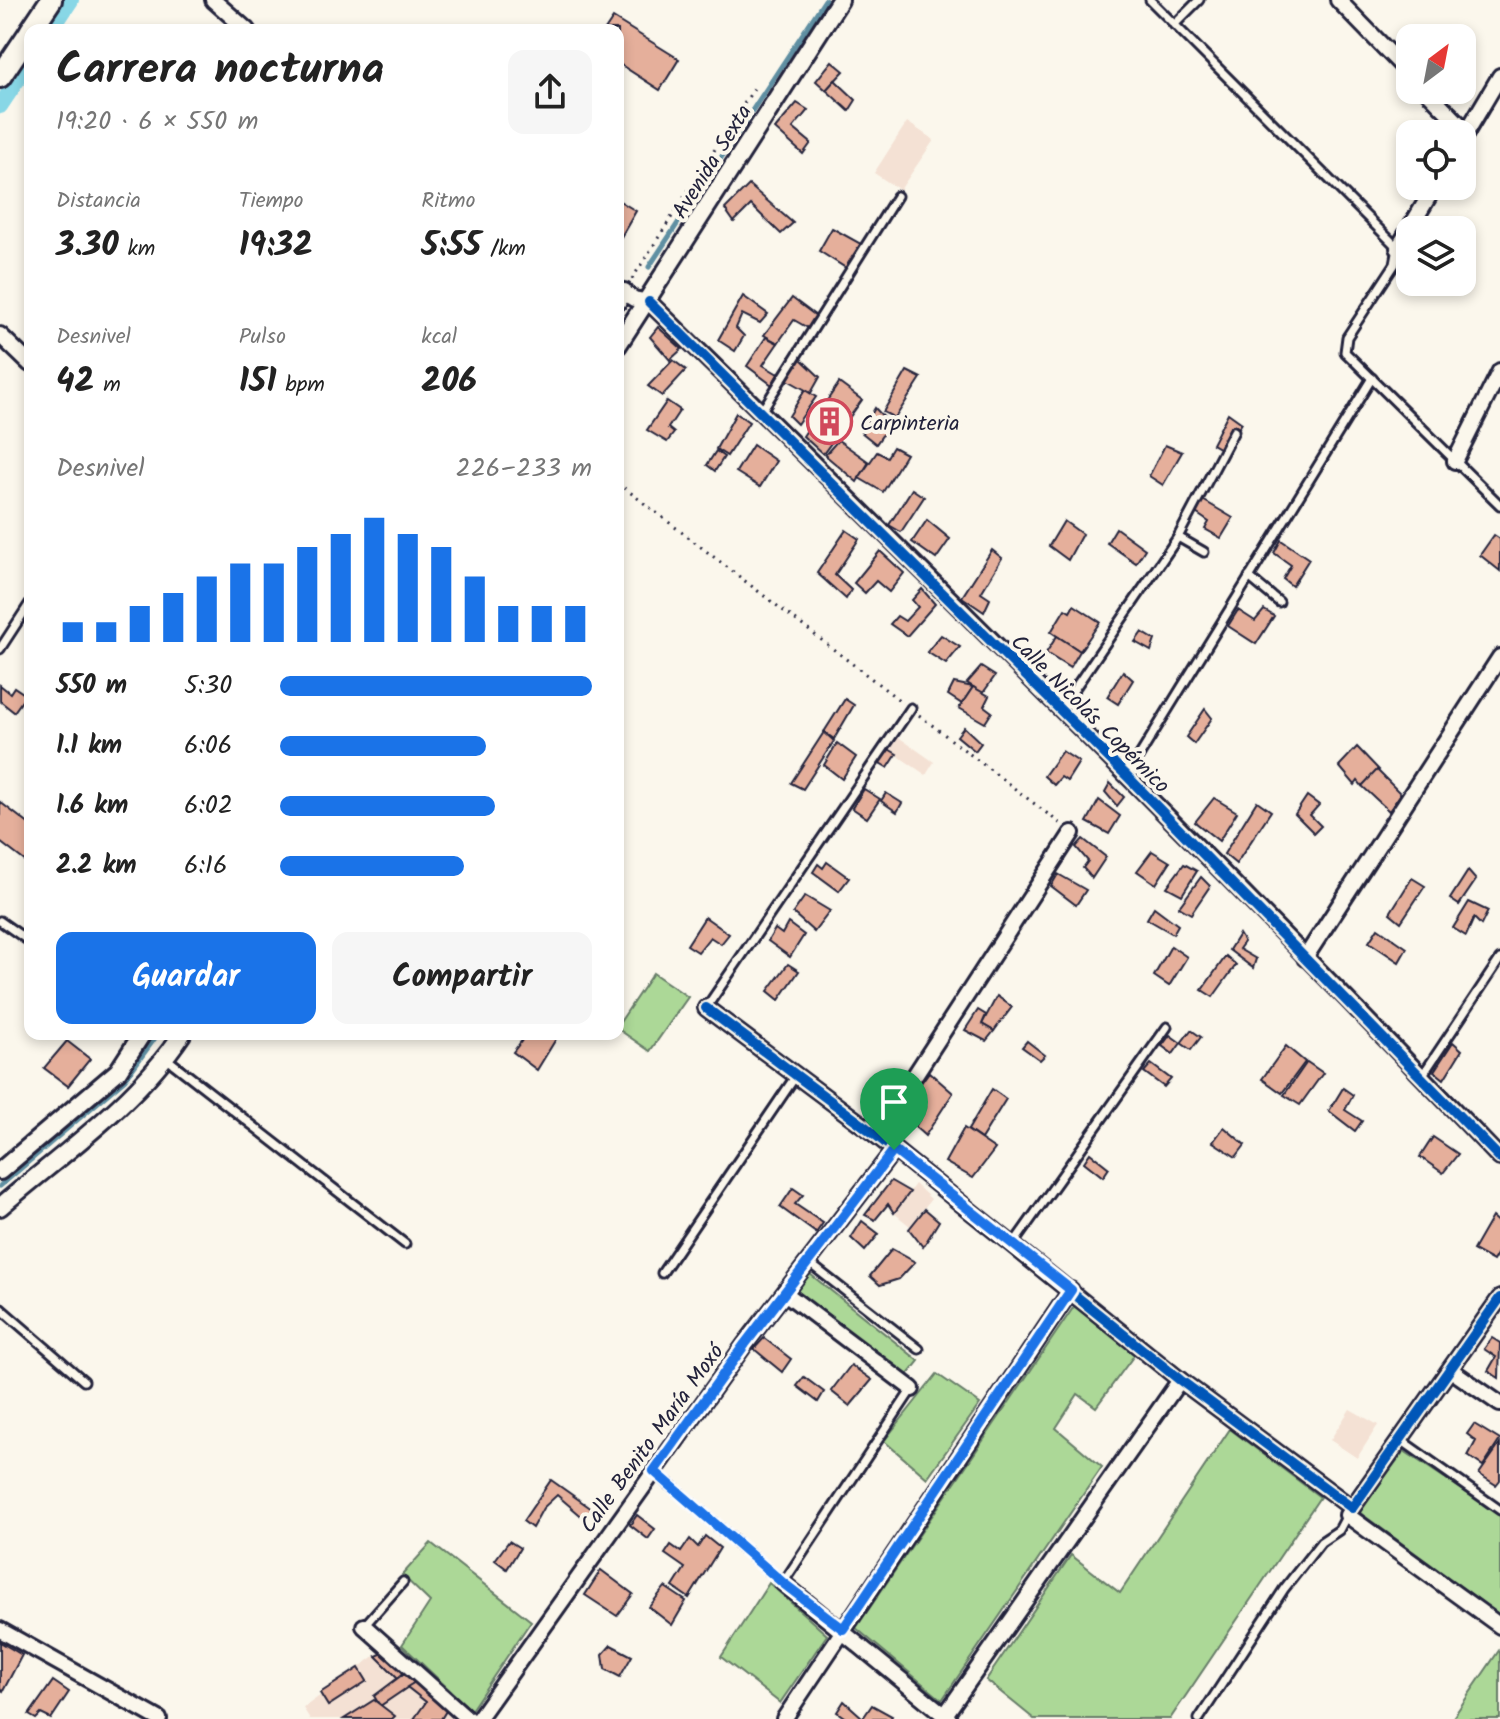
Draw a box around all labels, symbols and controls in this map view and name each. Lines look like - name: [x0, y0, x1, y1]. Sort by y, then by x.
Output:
- north arrow: [1396, 24, 1476, 104]
- map controls: [1396, 24, 1476, 296]
- text: Carrera nocturna: [56, 36, 384, 106]
- button: share: [508, 50, 592, 134]
- street label: Avenida Sexta: [664, 98, 762, 226]
- text: 19:20 · 6 × 550 m: [56, 101, 258, 143]
- button: locate: [1396, 120, 1476, 200]
- text: Distancia: [56, 184, 141, 219]
- text: Tiempo: [239, 184, 304, 219]
- text: Ritmo: [421, 184, 475, 219]
- button: layers: [1396, 216, 1476, 296]
- text: 3.30: [56, 219, 119, 273]
- text: 19:32: [239, 219, 313, 273]
- text: 5:55: [421, 219, 481, 273]
- text: km: [119, 232, 155, 267]
- text: /km: [481, 232, 526, 267]
- text: Desnivel: [56, 320, 131, 355]
- text: Pulso: [239, 320, 286, 355]
- text: kcal: [421, 320, 457, 355]
- text: 42: [56, 355, 94, 409]
- text: 151: [239, 355, 276, 409]
- text: 206: [421, 355, 477, 409]
- text: m: [94, 368, 121, 403]
- text: bpm: [276, 368, 325, 403]
- building icon: Carpinteria: [805, 398, 853, 446]
- place label: Carpinteria: [860, 407, 960, 442]
- text: Desnivel: [56, 448, 145, 490]
- text: 226–233 m: [456, 448, 592, 490]
- street label: Calle Nicolás Copérnico: [1001, 627, 1177, 803]
- text: 550 m: [56, 665, 127, 707]
- text: 5:30: [184, 665, 232, 707]
- text: 1.1 km: [56, 725, 122, 767]
- text: 6:06: [184, 725, 232, 767]
- text: 1.6 km: [56, 785, 128, 827]
- text: 6:02: [184, 785, 233, 827]
- text: 2.2 km: [56, 845, 137, 887]
- text: 6:16: [184, 845, 227, 887]
- button: Guardar: [56, 932, 316, 1024]
- button: Compartir: [332, 932, 592, 1024]
- pin: [860, 1068, 928, 1150]
- icon: arrive: [872, 1080, 916, 1124]
- street label: Calle Benito María Moxó: [572, 1336, 735, 1542]

